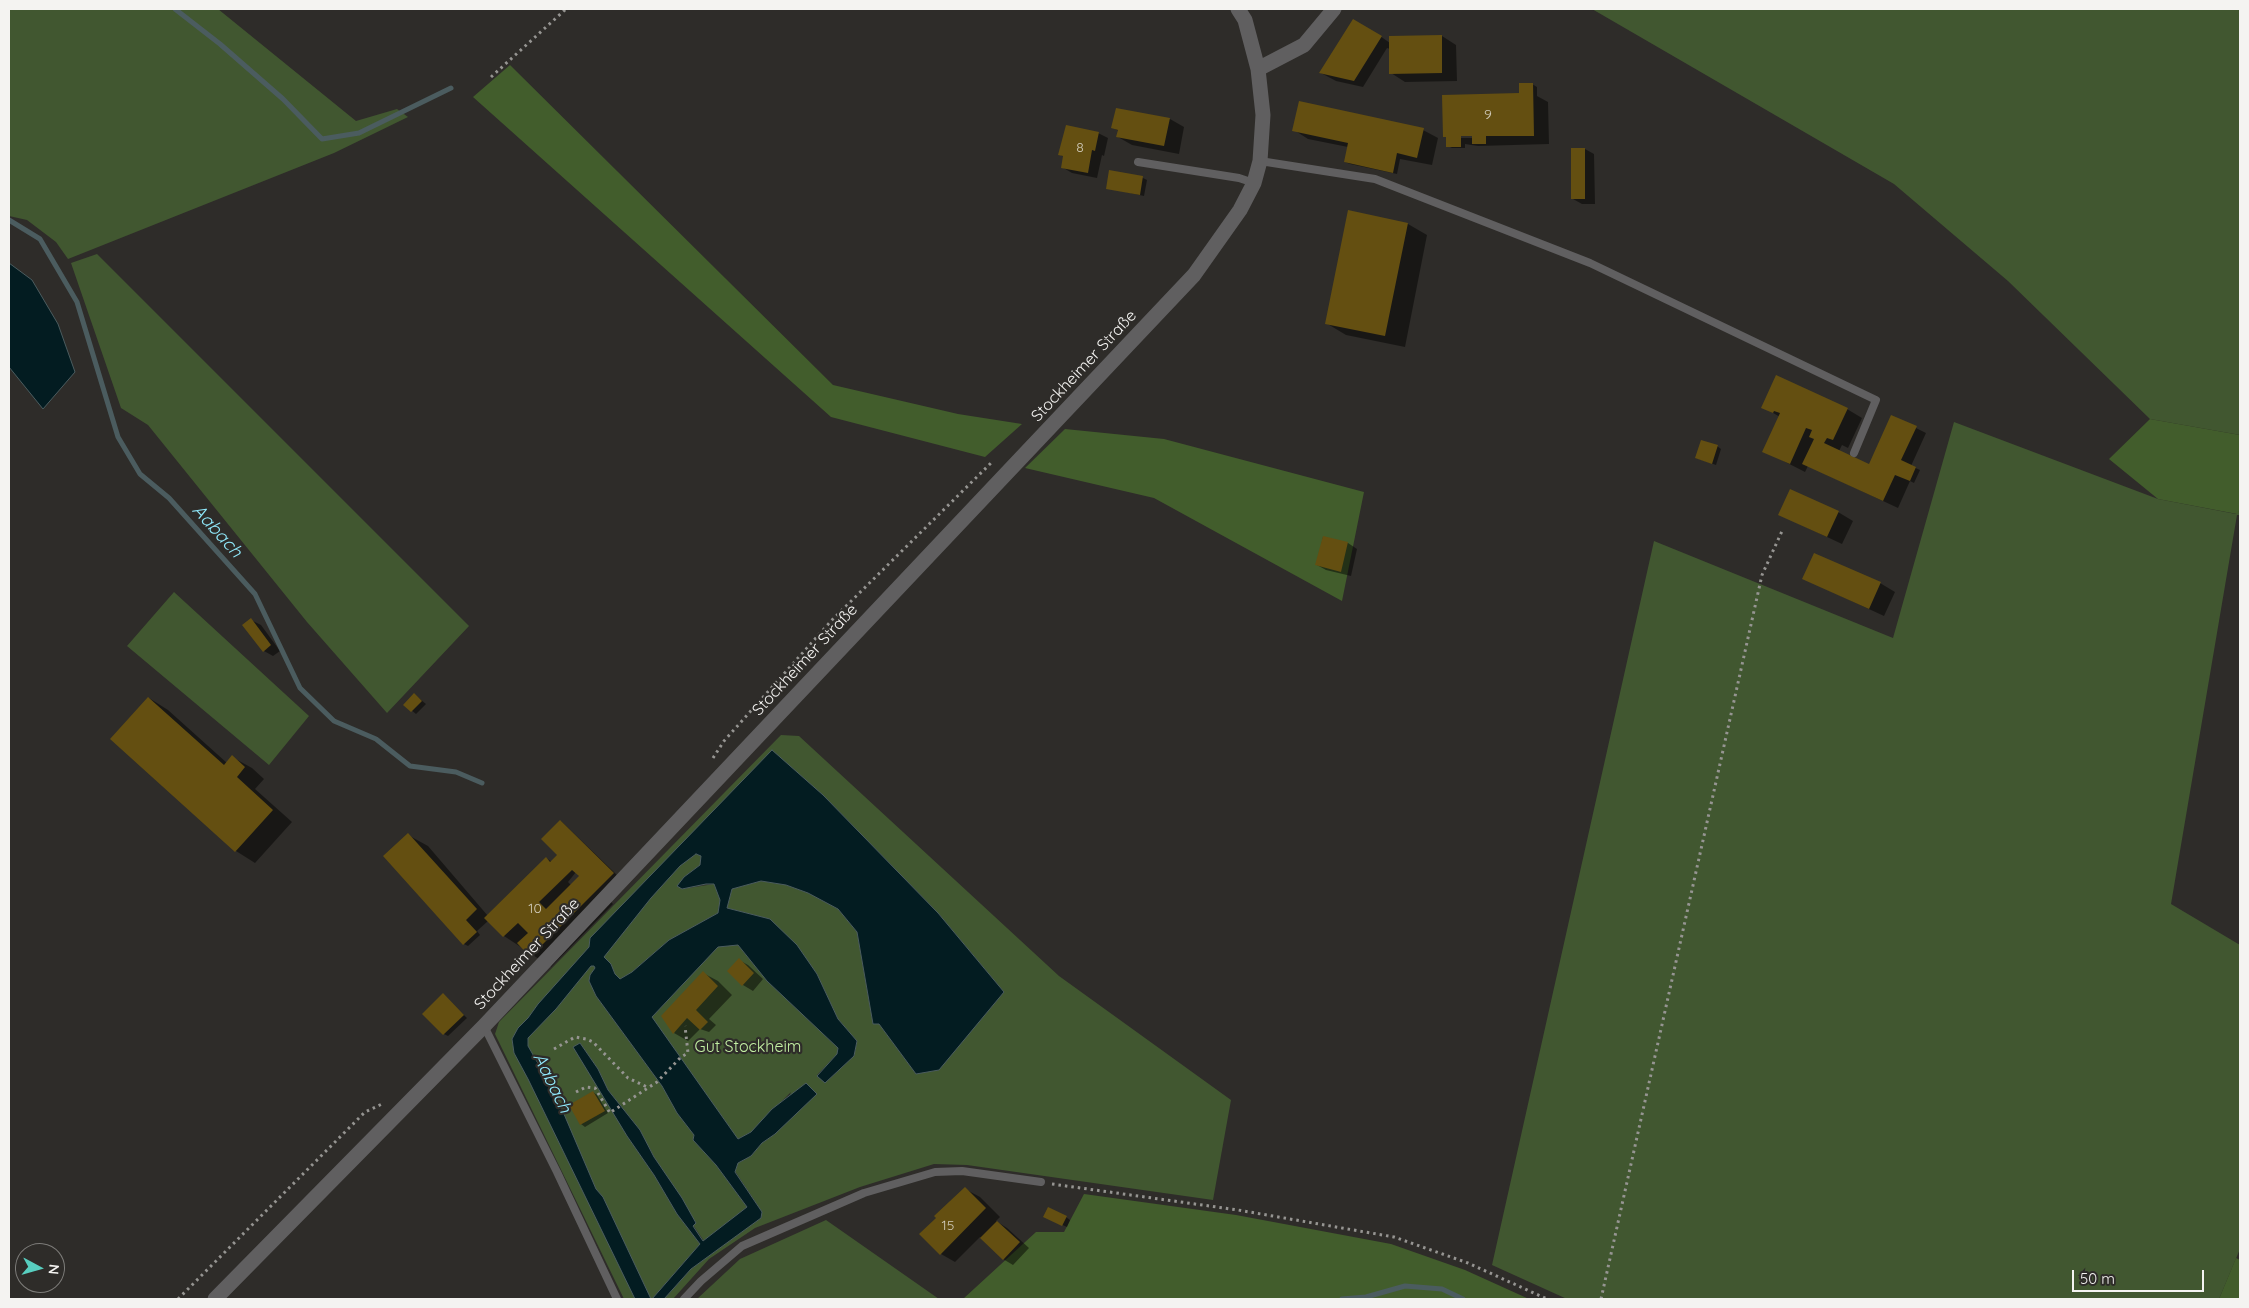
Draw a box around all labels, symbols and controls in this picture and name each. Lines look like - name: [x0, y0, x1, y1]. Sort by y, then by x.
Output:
- house number: 9: [1484, 107, 1492, 123]
- house number: 8: [1076, 140, 1084, 156]
- street label: Stockheimer Straße: [1027, 306, 1141, 426]
- water label: Aabach: [187, 500, 247, 562]
- street label: Stockheimer Straße: [748, 600, 862, 720]
- street label: Stockheimer Straße: [470, 894, 584, 1014]
- house number: 10: [528, 901, 542, 917]
- park label: Gut Stockheim: [695, 1037, 801, 1057]
- water label: Aabach: [528, 1049, 576, 1117]
- house number: 15: [942, 1218, 954, 1234]
- north arrow: [15, 1243, 65, 1293]
- scale bar: [2074, 1260, 2206, 1292]
- text: N: [44, 1263, 63, 1276]
- text: 50 m: [2080, 1269, 2115, 1288]

